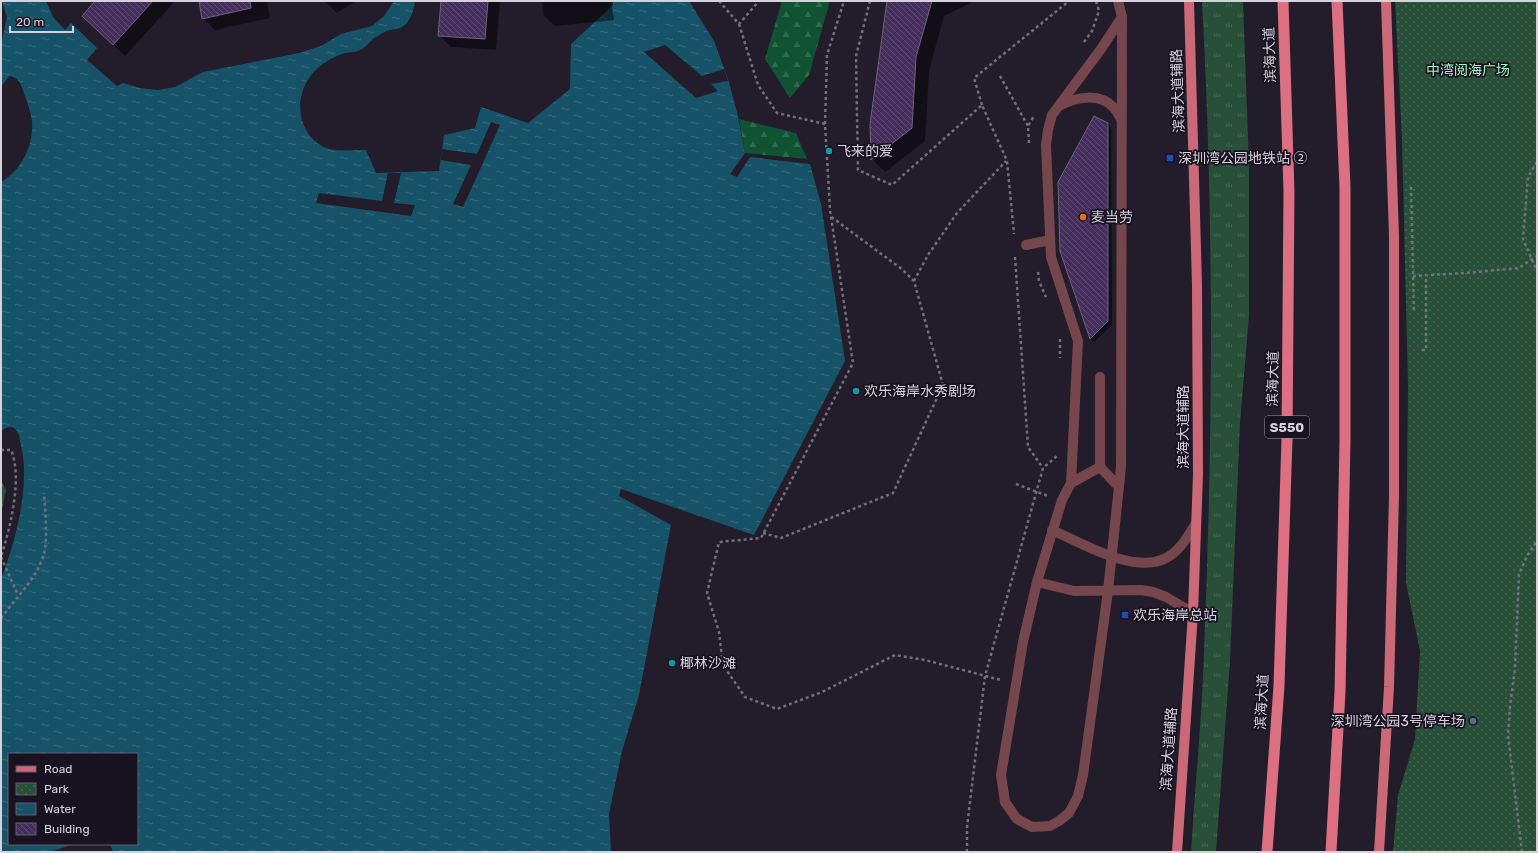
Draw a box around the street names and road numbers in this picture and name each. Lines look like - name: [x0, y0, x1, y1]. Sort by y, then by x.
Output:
- street label: 滨海大道: [1261, 27, 1279, 83]
- street label: 滨海大道辅路: [1168, 49, 1188, 133]
- street label: 滨海大道: [1264, 351, 1282, 407]
- street label: 滨海大道辅路: [1175, 385, 1192, 469]
- road number: S550: [1265, 416, 1309, 438]
- street label: 滨海大道: [1252, 674, 1272, 730]
- street label: 滨海大道辅路: [1158, 707, 1180, 791]

